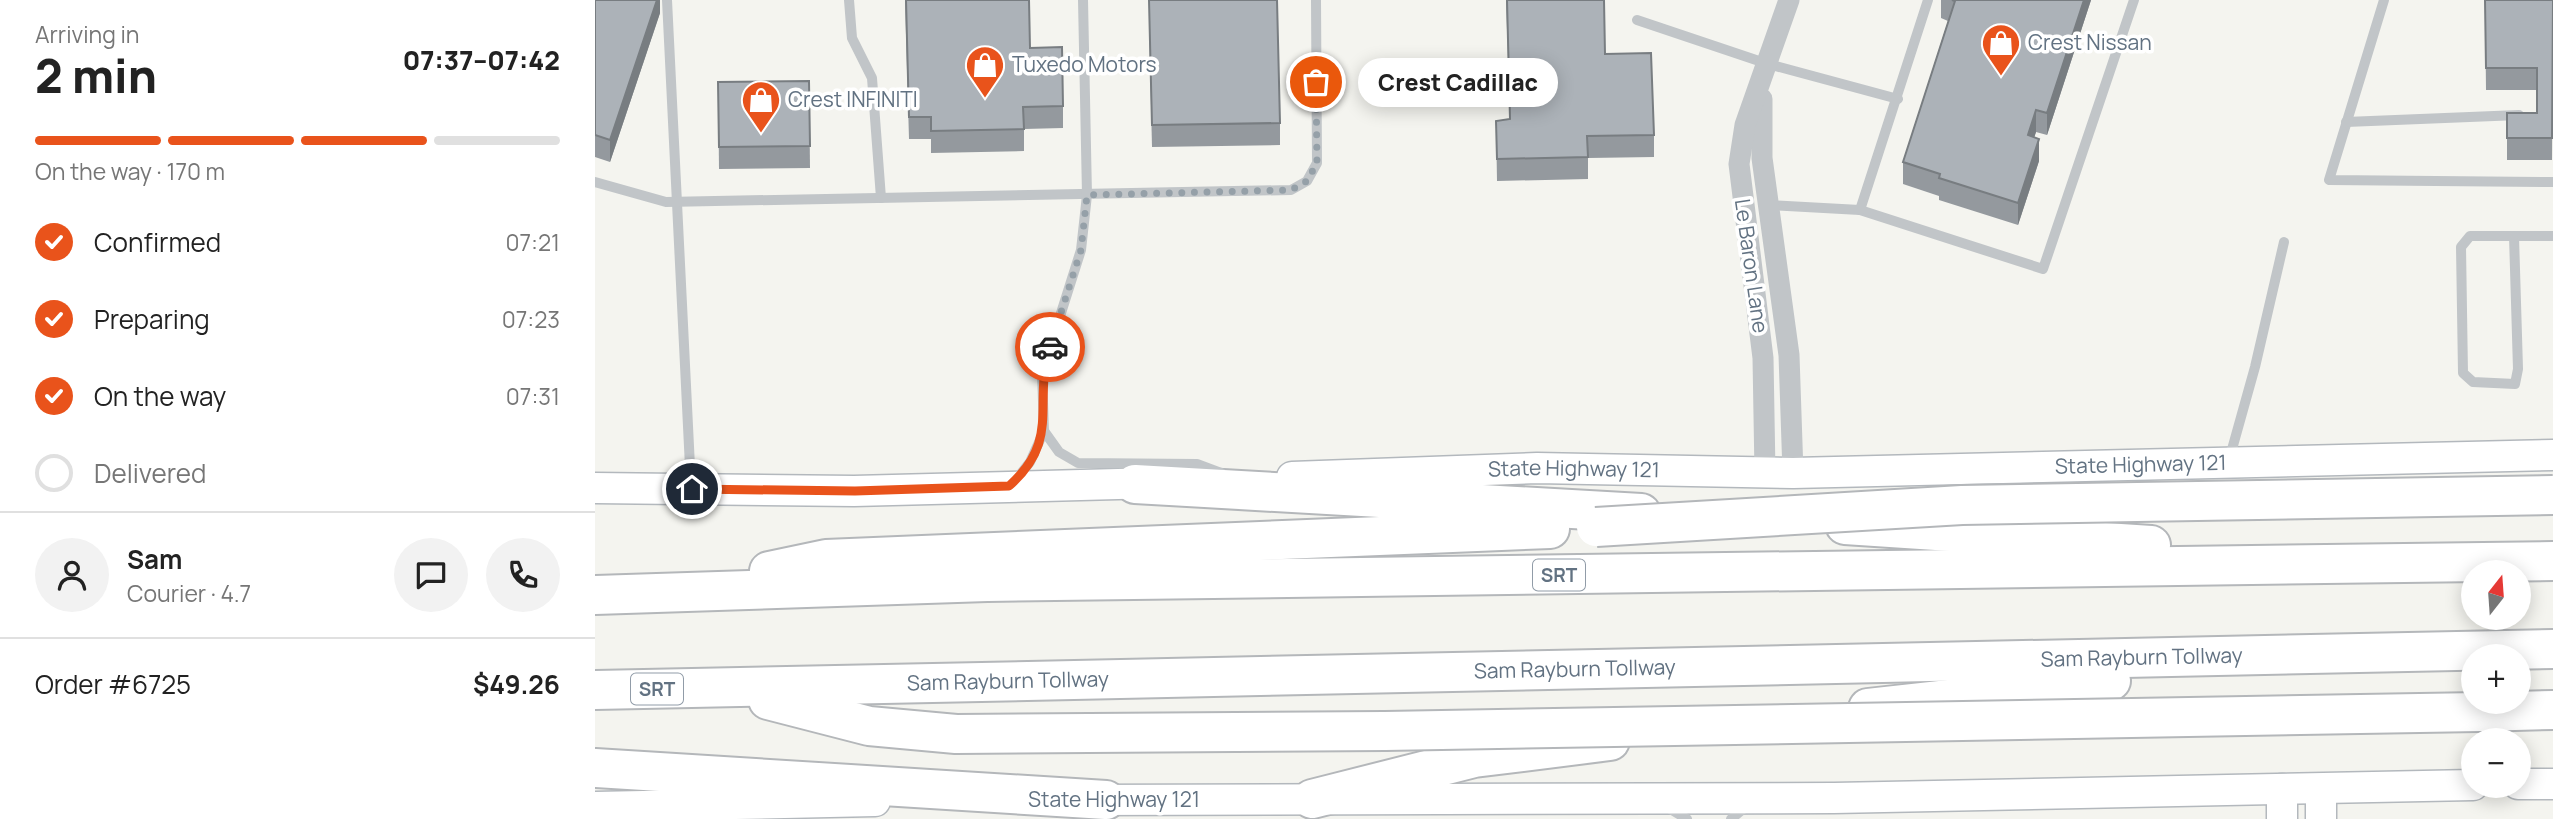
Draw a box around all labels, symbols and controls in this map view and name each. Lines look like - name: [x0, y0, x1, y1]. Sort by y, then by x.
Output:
- text: Arriving in: [35, 18, 140, 50]
- shop icon: Crest Nissan: [1980, 22, 2022, 77]
- place label: Crest Nissan: [2028, 28, 2152, 56]
- text: 07:37–07:42: [403, 42, 560, 78]
- text: 2 min: [35, 44, 157, 107]
- shop icon: Tuxedo Motors: [964, 44, 1006, 99]
- place label: Tuxedo Motors: [1012, 50, 1157, 78]
- pin: [1286, 52, 1346, 112]
- callout: Crest Cadillac: [1358, 57, 1557, 106]
- icon: bag: [1297, 63, 1335, 101]
- text: Crest Cadillac: [1378, 66, 1538, 98]
- shop icon: Crest INFINITI: [740, 79, 782, 134]
- place label: Crest INFINITI: [788, 85, 918, 113]
- text: On the way · 170 m: [35, 155, 225, 187]
- street label: Le Baron Lane: [1729, 197, 1775, 335]
- icon: check: [35, 223, 73, 261]
- text: Confirmed: [94, 224, 221, 260]
- text: 07:21: [505, 226, 560, 258]
- icon: check: [35, 300, 73, 338]
- text: Preparing: [94, 301, 210, 337]
- text: 07:23: [502, 303, 560, 335]
- courier: [1015, 312, 1085, 382]
- icon: car: [1031, 328, 1069, 366]
- icon: check: [35, 377, 73, 415]
- text: On the way: [94, 378, 226, 414]
- text: 07:31: [506, 380, 560, 412]
- street label: State Highway 121: [2054, 448, 2227, 480]
- street label: State Highway 121: [1487, 453, 1660, 483]
- text: Delivered: [94, 455, 206, 491]
- pin: [662, 459, 722, 519]
- icon: home: [673, 470, 711, 508]
- button: person: [35, 538, 109, 612]
- button: chat: [394, 538, 468, 612]
- button: phone: [486, 538, 560, 612]
- text: Sam: [127, 541, 182, 577]
- road number: SRT: [1533, 560, 1585, 590]
- north arrow: [2461, 560, 2531, 630]
- map controls: [2461, 560, 2531, 798]
- text: Courier · 4.7: [127, 577, 251, 609]
- street label: Sam Rayburn Tollway: [2040, 641, 2243, 673]
- button: +: [2461, 644, 2531, 714]
- street label: Sam Rayburn Tollway: [1474, 652, 1676, 685]
- street label: Sam Rayburn Tollway: [907, 664, 1109, 696]
- text: Order #6725: [35, 666, 191, 702]
- text: $49.26: [473, 666, 560, 702]
- road number: SRT: [631, 674, 683, 704]
- button: −: [2461, 728, 2531, 798]
- street label: State Highway 121: [1028, 785, 1200, 813]

